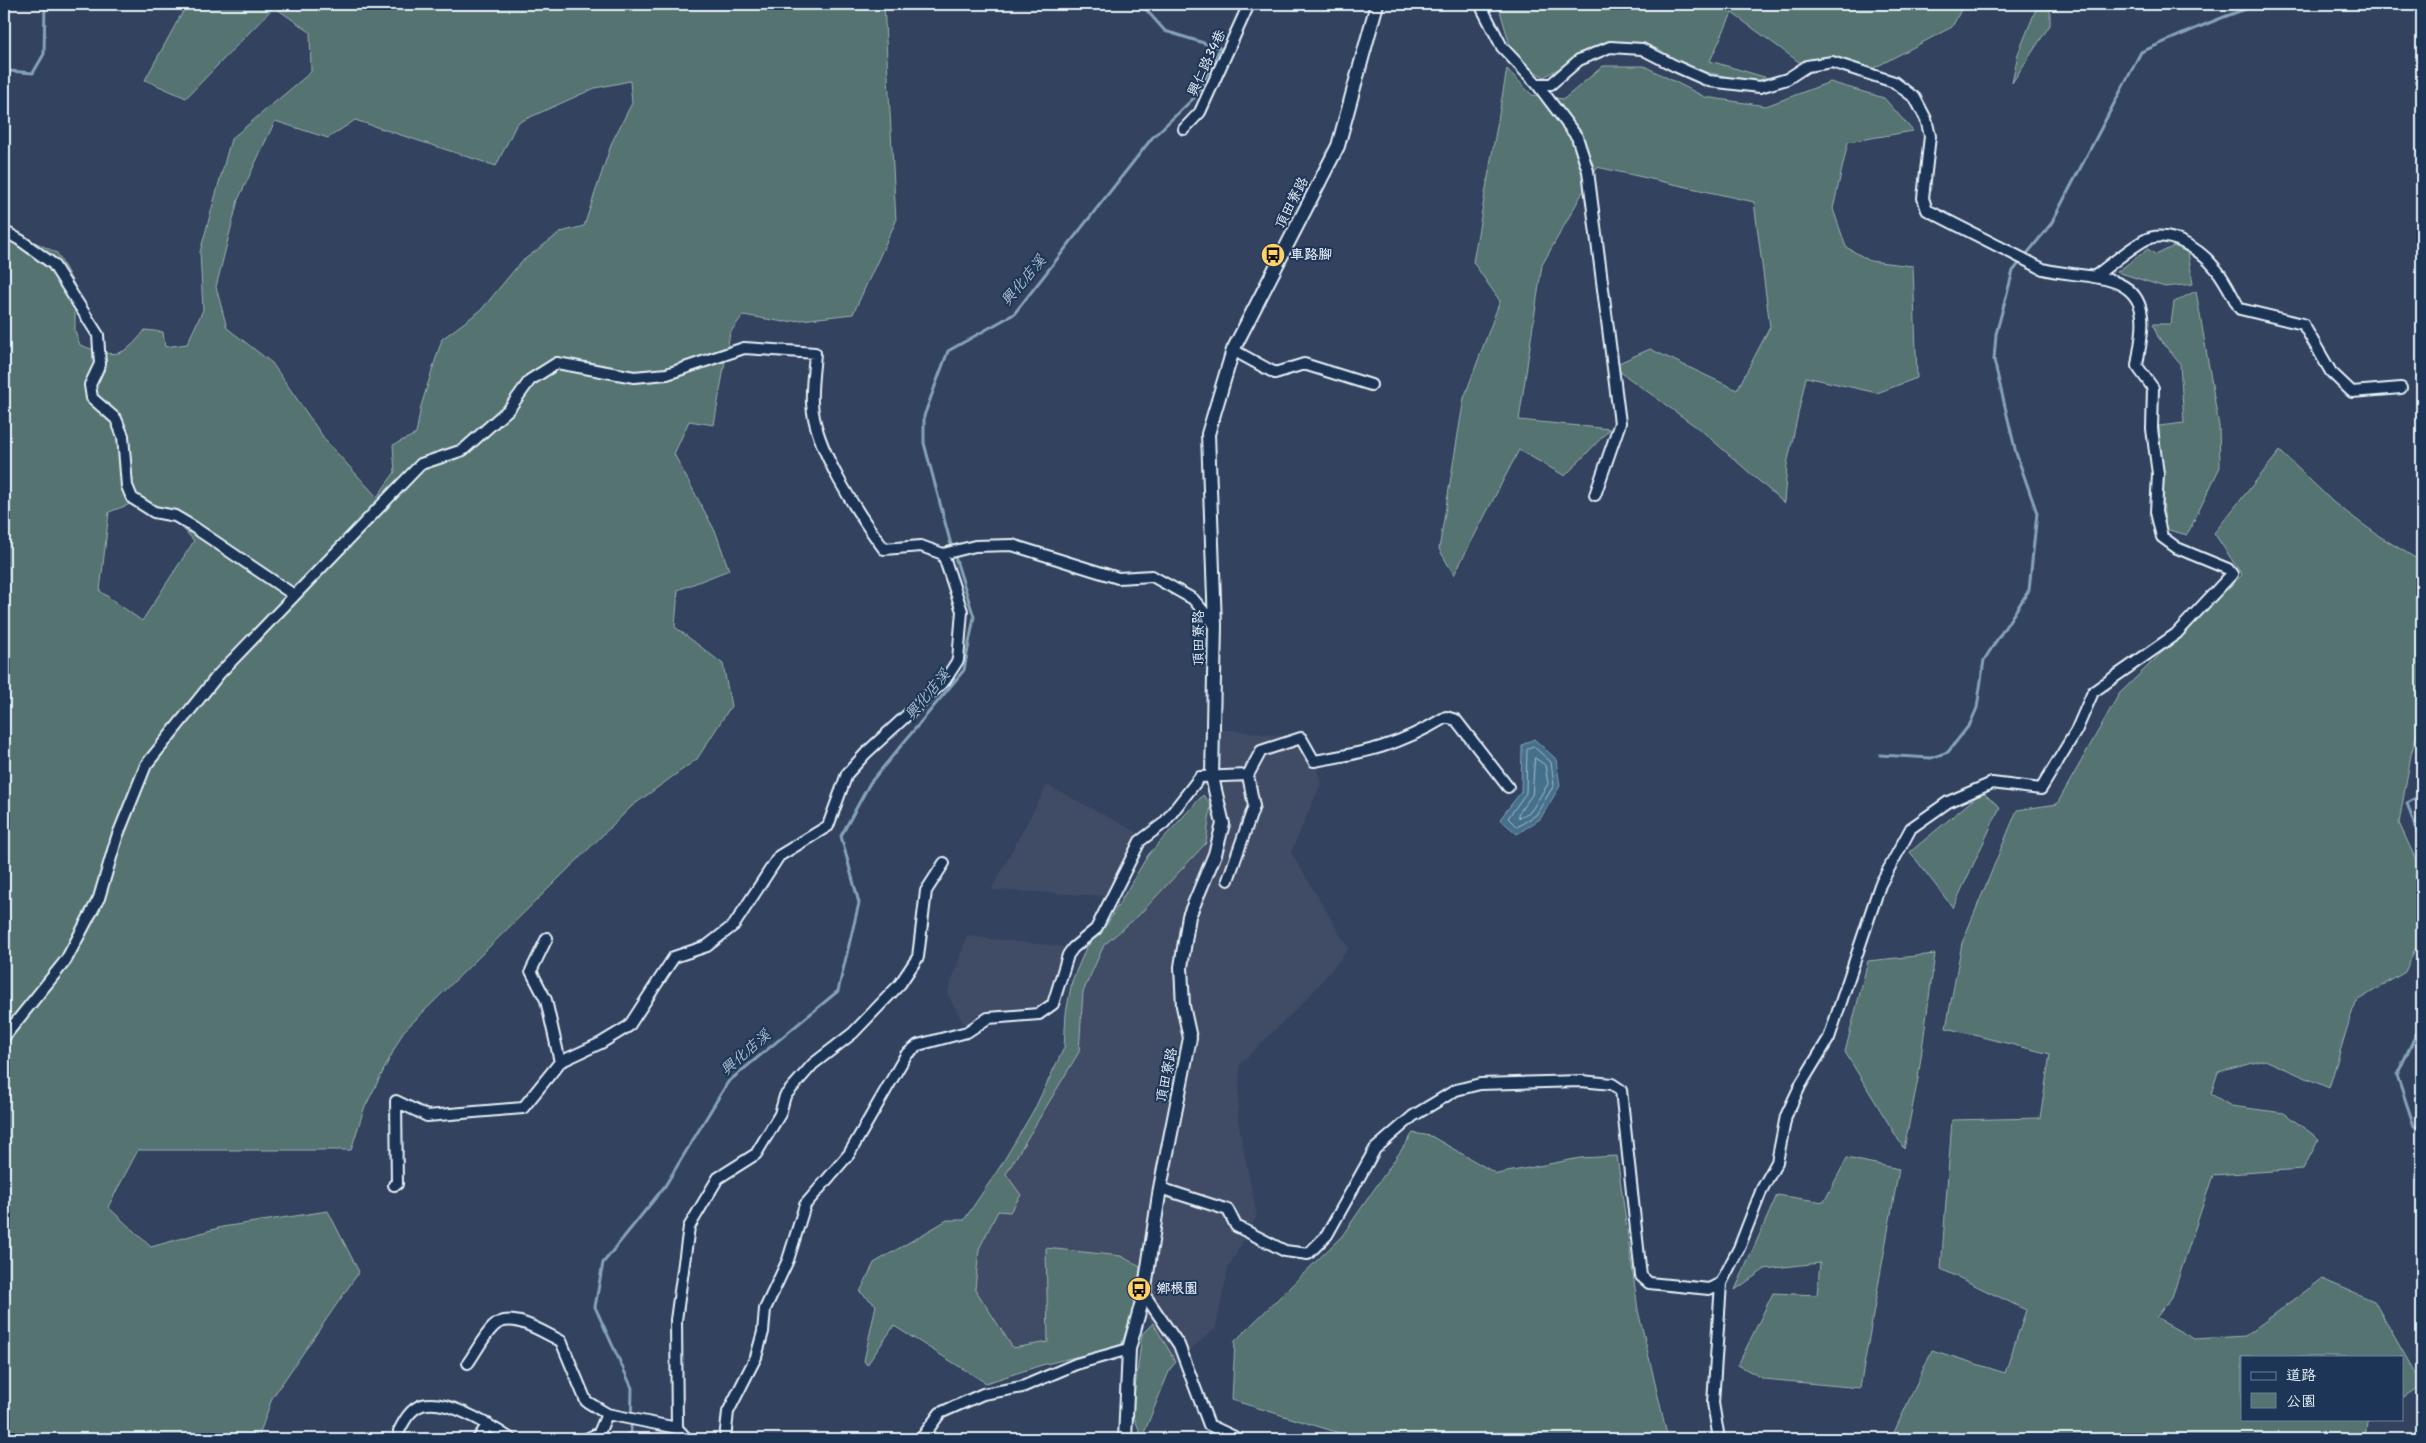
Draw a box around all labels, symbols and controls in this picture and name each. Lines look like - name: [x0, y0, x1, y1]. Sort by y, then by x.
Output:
- street label: 興仁路34巷: [1182, 25, 1233, 100]
- street label: 頂田寮路: [1269, 173, 1315, 233]
- bus stop icon: 車路腳: [1260, 242, 1286, 268]
- place label: 車路腳: [1290, 244, 1332, 266]
- water label: 興化店溪: [996, 250, 1053, 312]
- street label: 頂田寮路: [1188, 610, 1210, 666]
- water label: 興化店溪: [900, 664, 957, 726]
- water label: 興化店溪: [715, 1024, 777, 1082]
- street label: 頂田寮路: [1150, 1045, 1184, 1105]
- bus stop icon: 鄉根園: [1126, 1276, 1152, 1302]
- place label: 鄉根園: [1156, 1278, 1198, 1300]
- legend: [2241, 1356, 2404, 1420]
- text: 道路: [2286, 1364, 2316, 1388]
- text: 公園: [2286, 1390, 2316, 1414]

